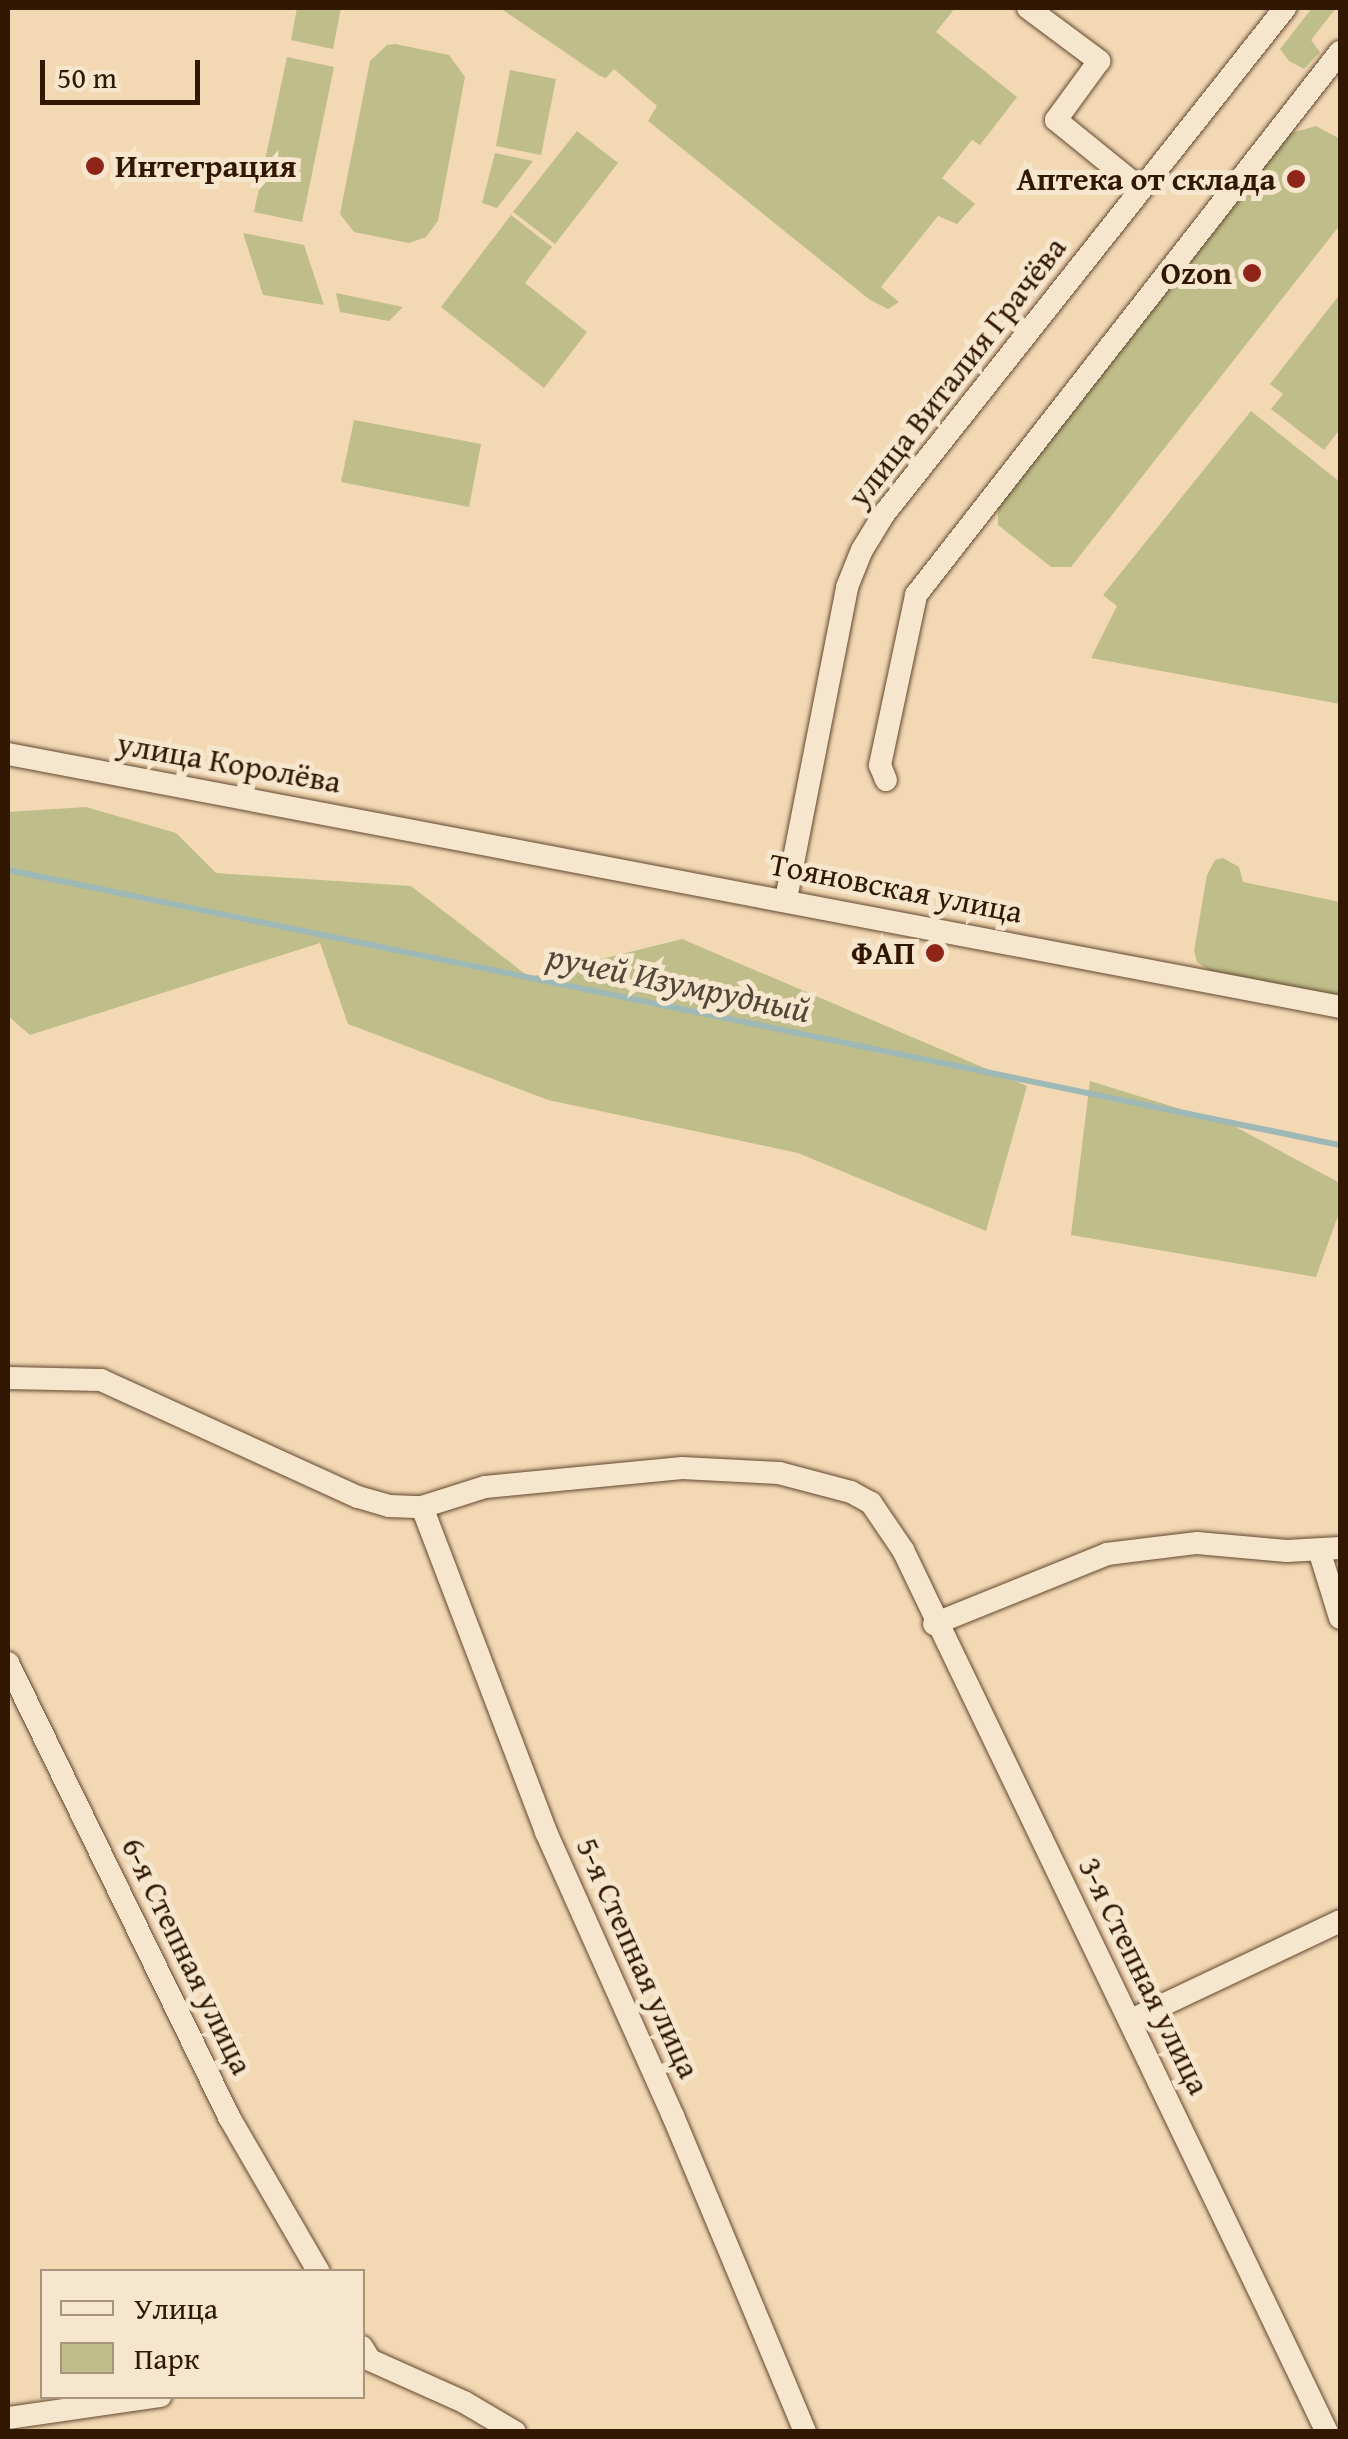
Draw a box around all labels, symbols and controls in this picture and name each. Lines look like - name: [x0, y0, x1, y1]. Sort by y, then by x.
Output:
- scale bar: [45, 40, 205, 102]
- text: 50 m: [57, 55, 117, 99]
- place label: Интеграция: [115, 147, 296, 185]
- marker: Интеграция: [84, 155, 106, 177]
- place label: Аптека от склада: [1016, 160, 1276, 198]
- marker: Аптека от склада: [1285, 168, 1307, 190]
- street label: улица Виталия Грачёва: [840, 229, 1074, 515]
- place label: Ozon: [1161, 254, 1232, 292]
- marker: Ozon: [1241, 262, 1263, 284]
- street label: улица Королёва: [114, 724, 344, 802]
- street label: Тояновская улица: [766, 845, 1026, 931]
- place label: ФАП: [851, 934, 915, 972]
- water label: ручей Изумрудный: [544, 935, 814, 1031]
- marker: ФАП: [924, 942, 946, 964]
- street label: 6-я Степная улица: [113, 1831, 261, 2081]
- street label: 5-я Степная улица: [568, 1832, 708, 2084]
- street label: 3-я Степная улица: [1070, 1851, 1218, 2101]
- legend: [40, 2269, 365, 2399]
- text: Улица: [134, 2286, 218, 2330]
- text: Парк: [134, 2336, 200, 2380]

